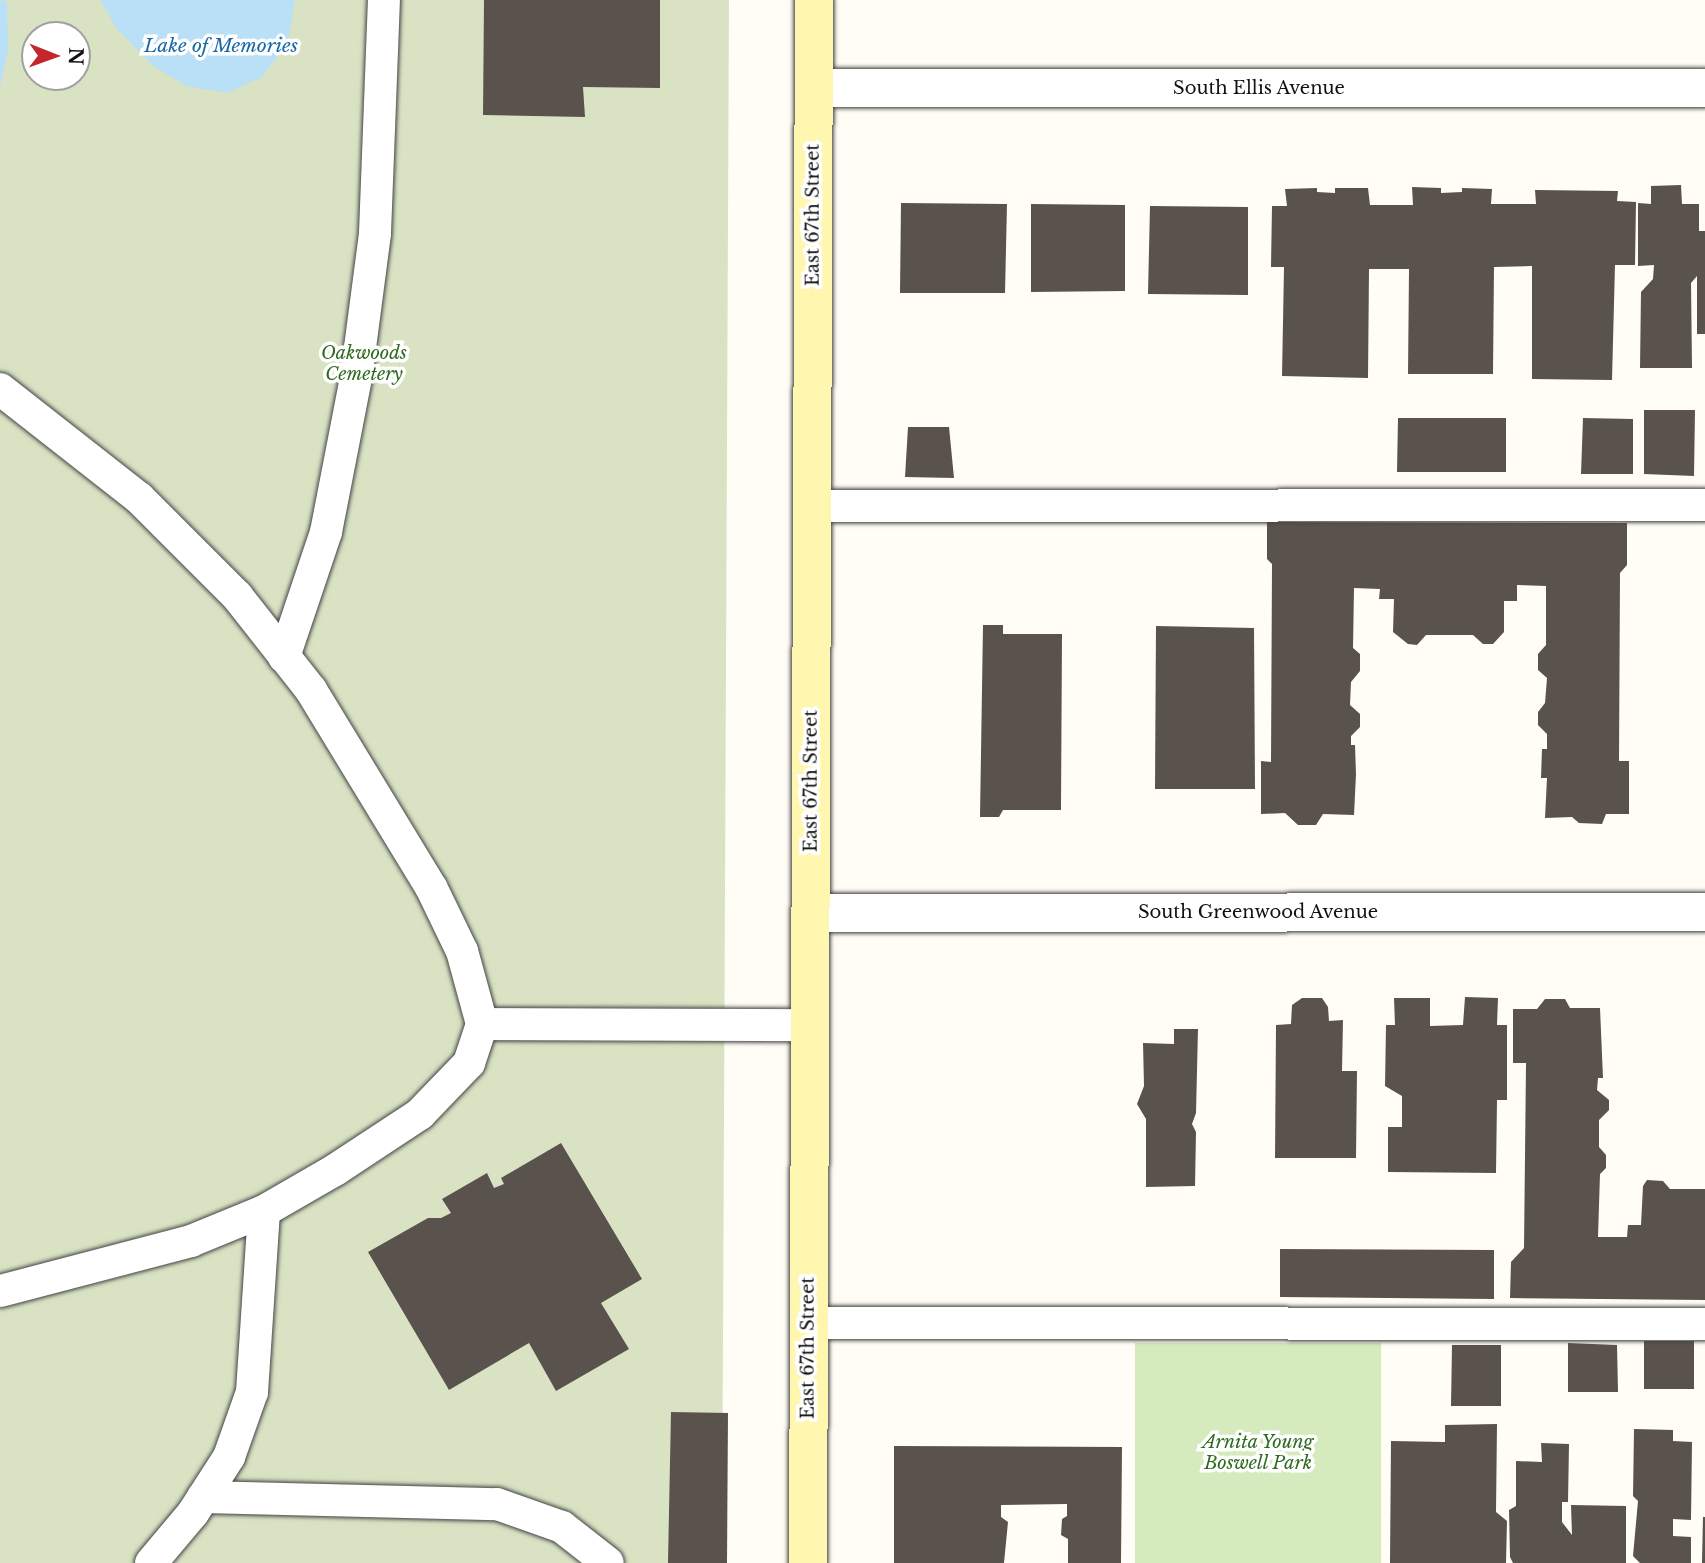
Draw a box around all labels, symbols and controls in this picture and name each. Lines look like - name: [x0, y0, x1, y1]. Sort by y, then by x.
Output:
- north arrow: [21, 21, 91, 91]
- water label: Lake of Memories: [144, 35, 298, 57]
- text: N: [64, 47, 87, 65]
- street label: South Ellis Avenue: [1173, 77, 1345, 99]
- street label: East 67th Street: [802, 144, 824, 286]
- park label: Oakwoods Cemetery: [321, 343, 407, 386]
- street label: East 67th Street: [800, 710, 822, 852]
- street label: South Greenwood Avenue: [1138, 901, 1378, 923]
- street label: East 67th Street: [797, 1277, 819, 1419]
- park label: Arnita Young Boswell Park: [1202, 1432, 1314, 1474]

